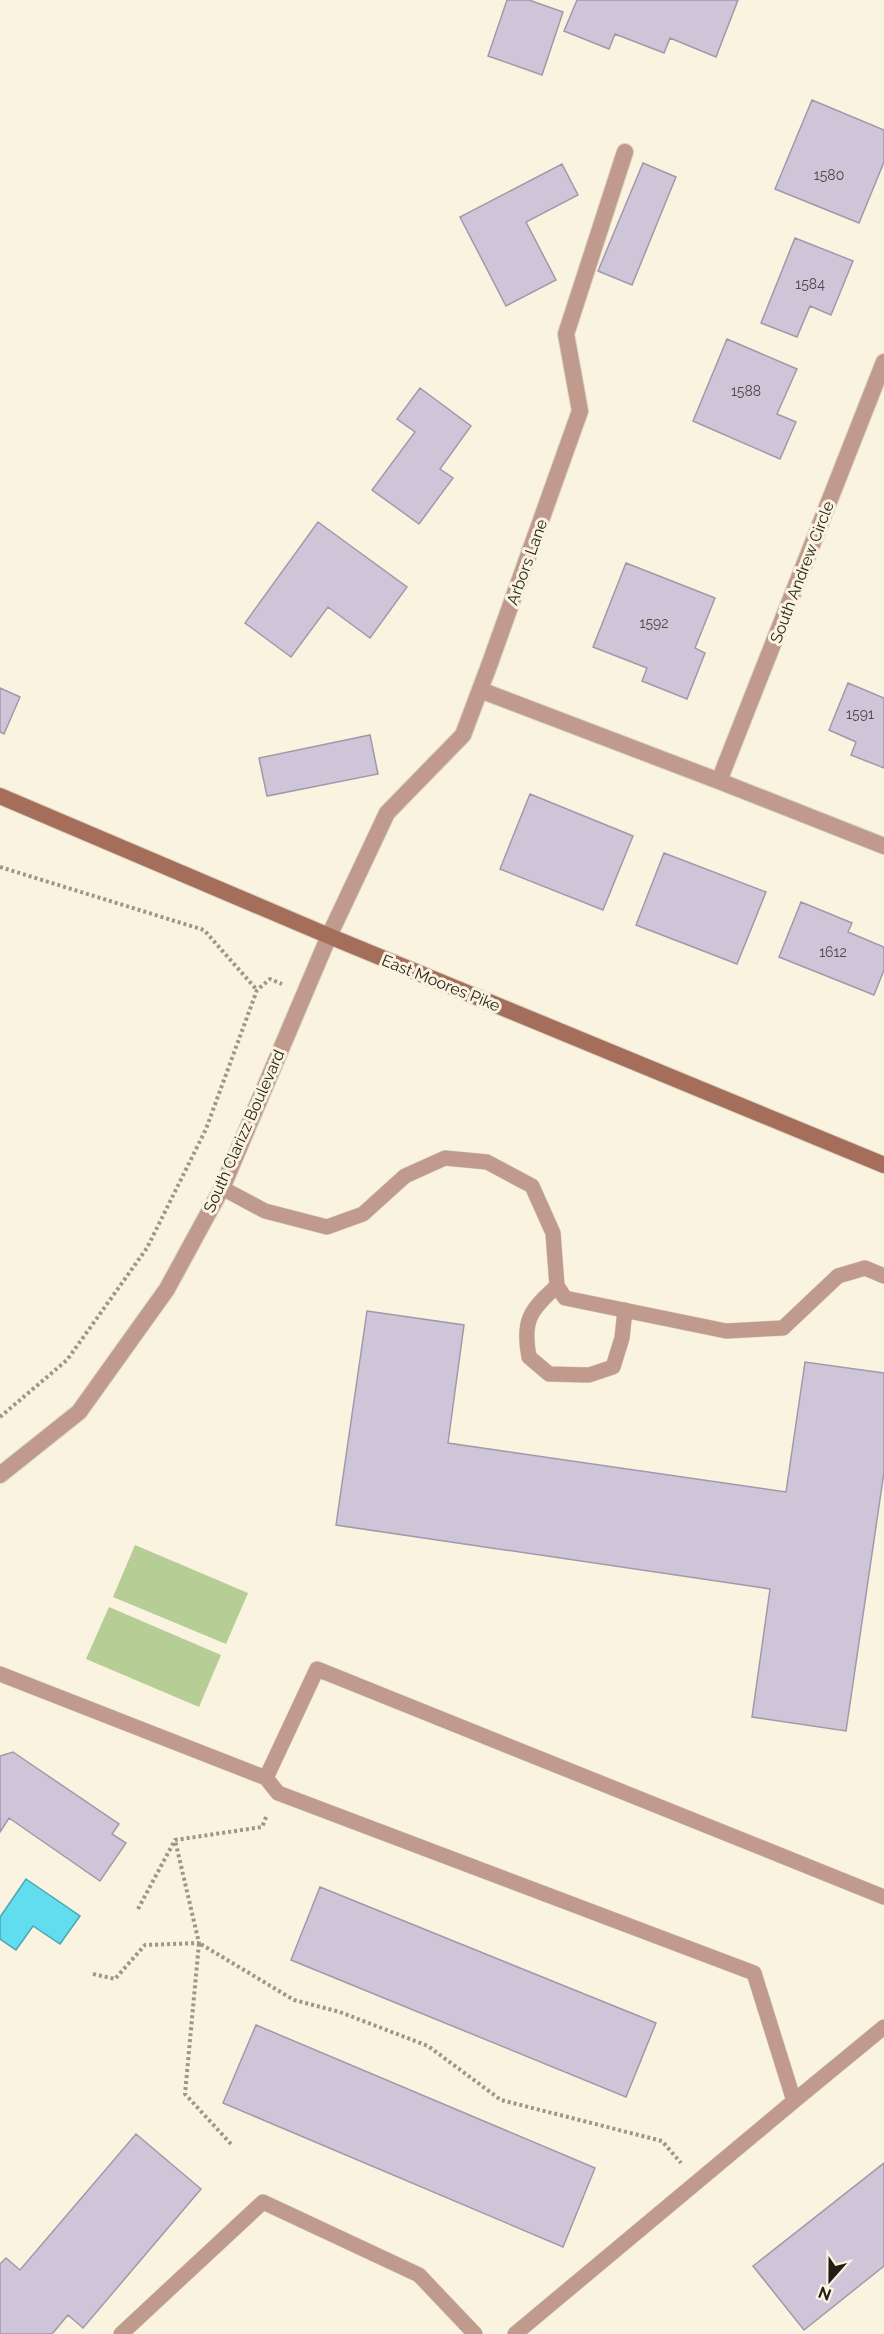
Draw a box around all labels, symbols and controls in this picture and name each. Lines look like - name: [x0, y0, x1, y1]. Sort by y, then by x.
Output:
- house number: 1580: [814, 167, 844, 183]
- house number: 1584: [795, 276, 825, 292]
- house number: 1588: [731, 383, 761, 399]
- street label: South Andrew Circle: [766, 498, 838, 646]
- street label: Arbors Lane: [503, 516, 551, 608]
- house number: 1592: [639, 615, 669, 631]
- house number: 1591: [846, 706, 874, 722]
- house number: 1612: [819, 944, 847, 960]
- street label: East Moores Pike: [379, 951, 503, 1015]
- street label: South Clarizz Boulevard: [200, 1047, 289, 1215]
- north arrow: [800, 2250, 860, 2310]
- text: N: [816, 2282, 834, 2305]

